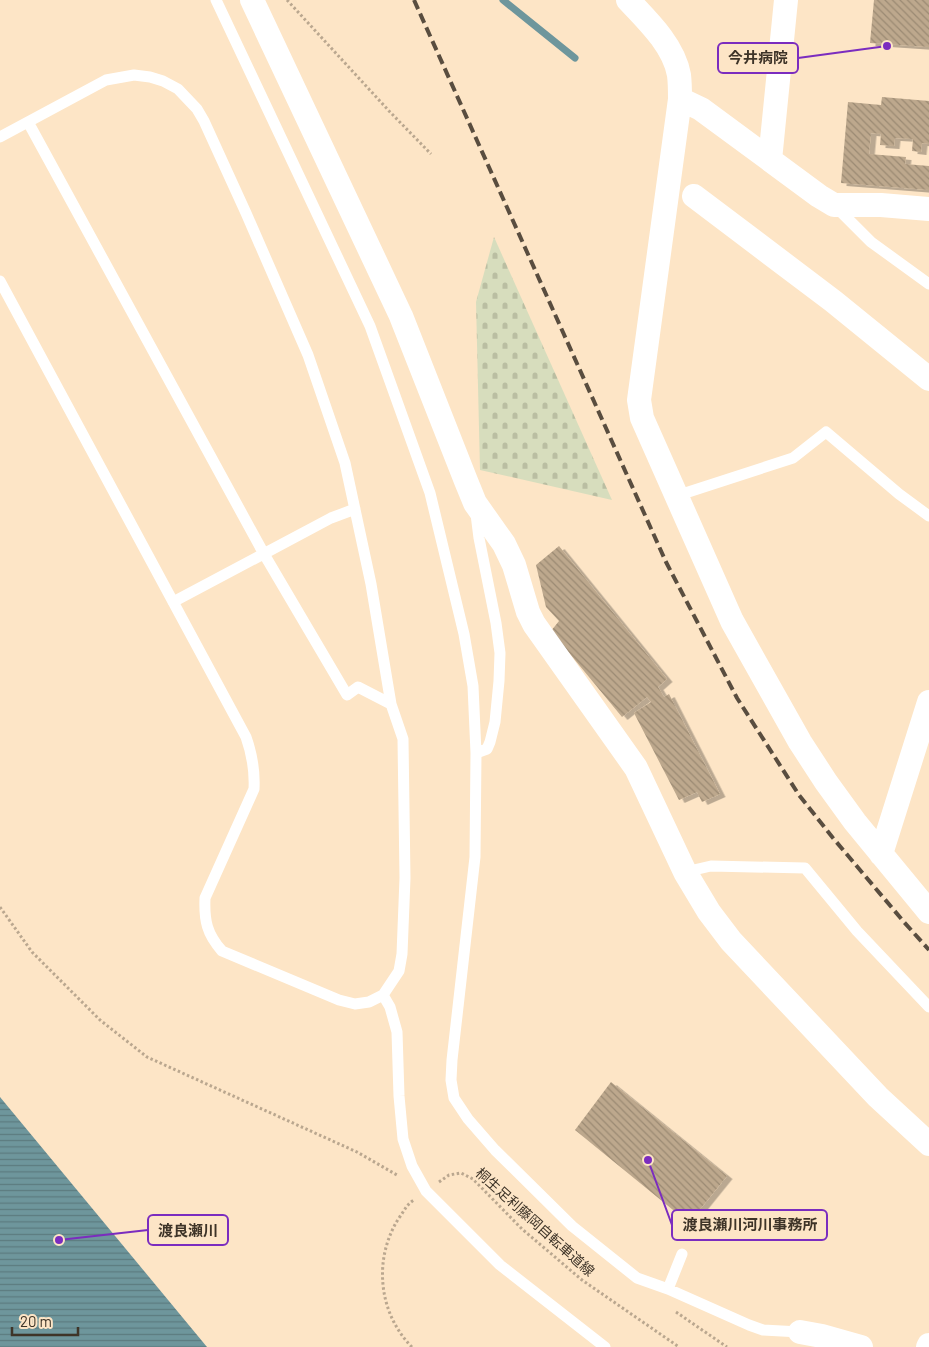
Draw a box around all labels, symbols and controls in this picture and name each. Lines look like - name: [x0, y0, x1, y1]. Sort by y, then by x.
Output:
- callout: 今井病院: [718, 43, 798, 73]
- text: 今井病院: [728, 48, 788, 66]
- street label: 桐生足利藤岡自転車道線: [472, 1164, 598, 1279]
- callout: 渡良瀬川河川事務所: [672, 1210, 827, 1240]
- callout: 渡良瀬川: [148, 1215, 228, 1245]
- text: 渡良瀬川河川事務所: [682, 1215, 818, 1233]
- text: 渡良瀬川: [158, 1221, 218, 1239]
- scale bar: [12, 1304, 79, 1336]
- text: 20 m: [20, 1312, 52, 1330]

